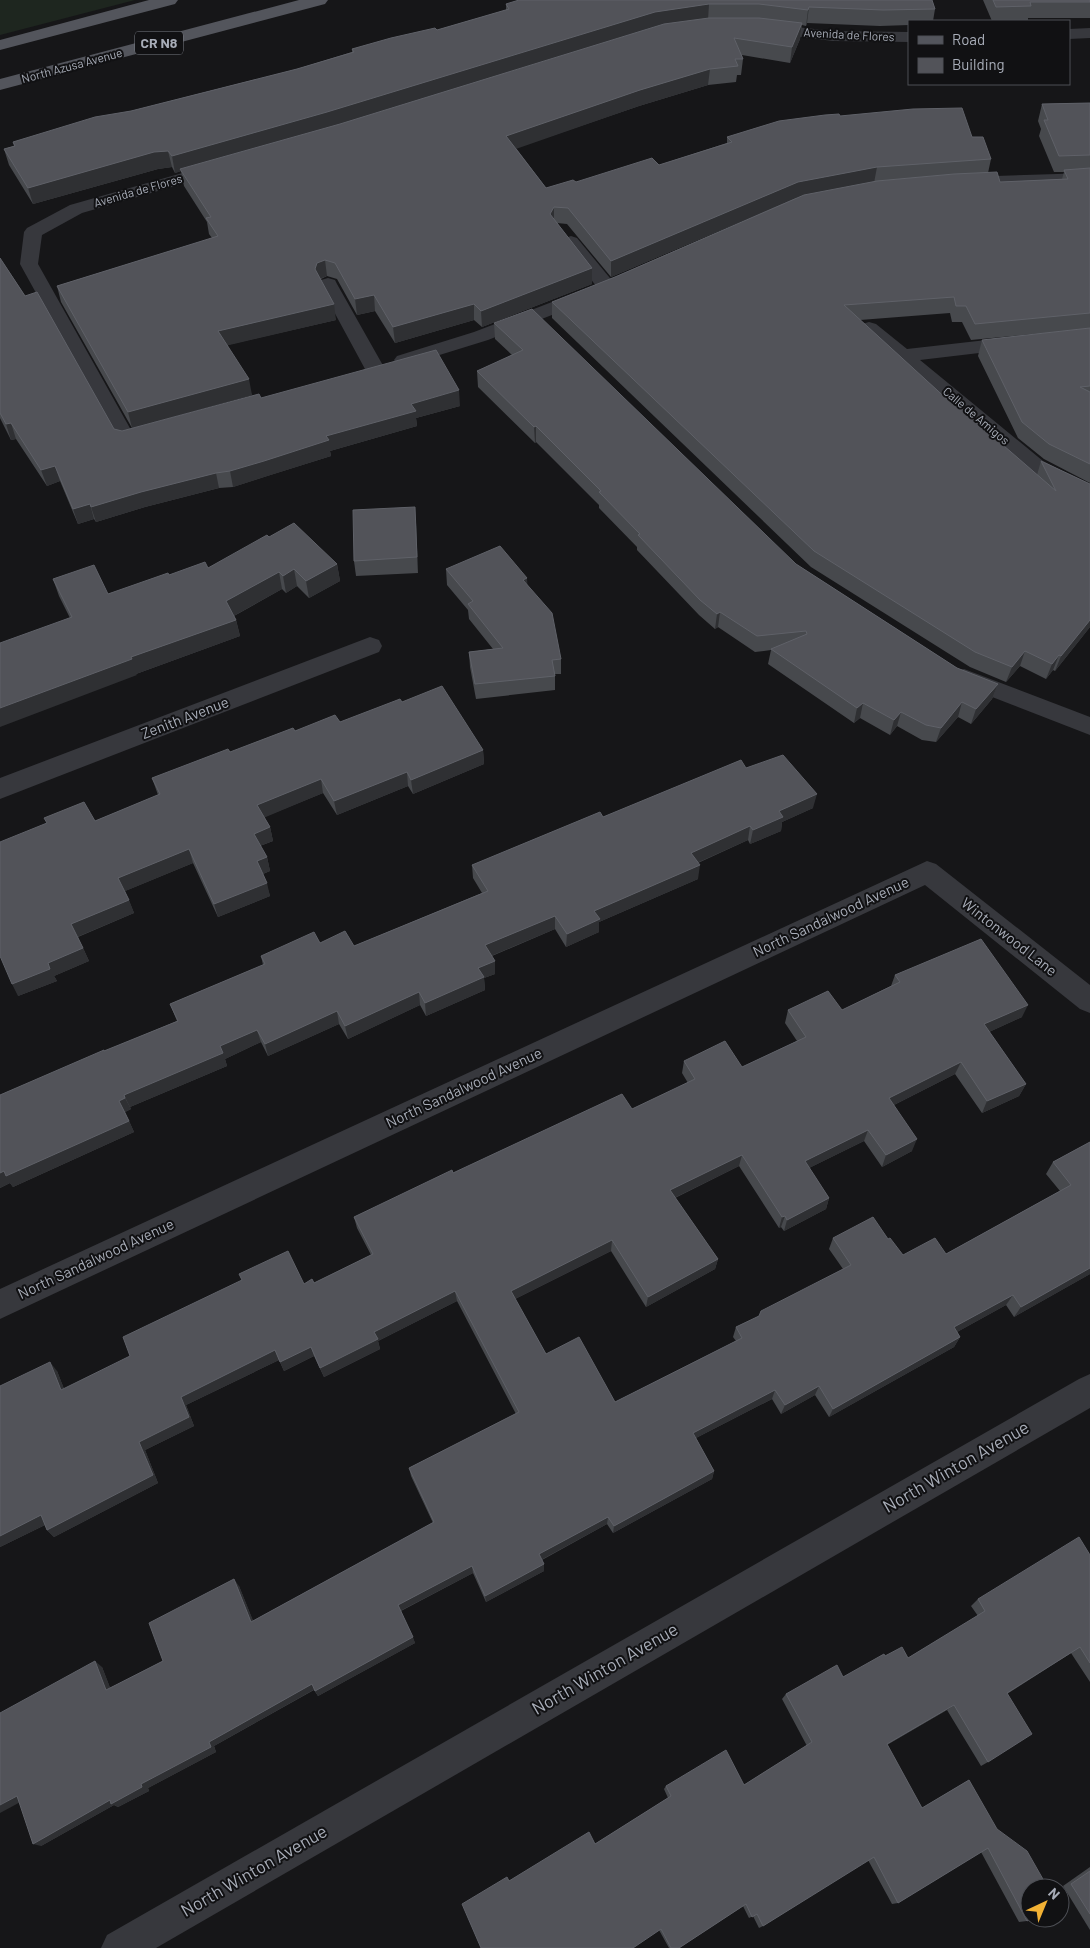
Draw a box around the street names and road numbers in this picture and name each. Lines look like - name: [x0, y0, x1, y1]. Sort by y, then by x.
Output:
- street label: Avenida de Flores: [803, 25, 895, 43]
- road number: CR N8: [135, 32, 183, 54]
- street label: North Azusa Avenue: [20, 45, 124, 85]
- street label: Avenida de Flores: [92, 171, 184, 209]
- street label: Calle de Amigos: [941, 384, 1013, 447]
- street label: Zenith Avenue: [138, 692, 231, 742]
- street label: North Sandalwood Avenue: [750, 872, 911, 960]
- street label: Wintonwood Lane: [958, 893, 1061, 979]
- street label: North Sandalwood Avenue: [383, 1043, 544, 1131]
- street label: North Sandalwood Avenue: [15, 1214, 176, 1302]
- street label: North Winton Avenue: [878, 1415, 1033, 1517]
- street label: North Winton Avenue: [527, 1617, 682, 1719]
- street label: North Winton Avenue: [176, 1819, 331, 1921]

